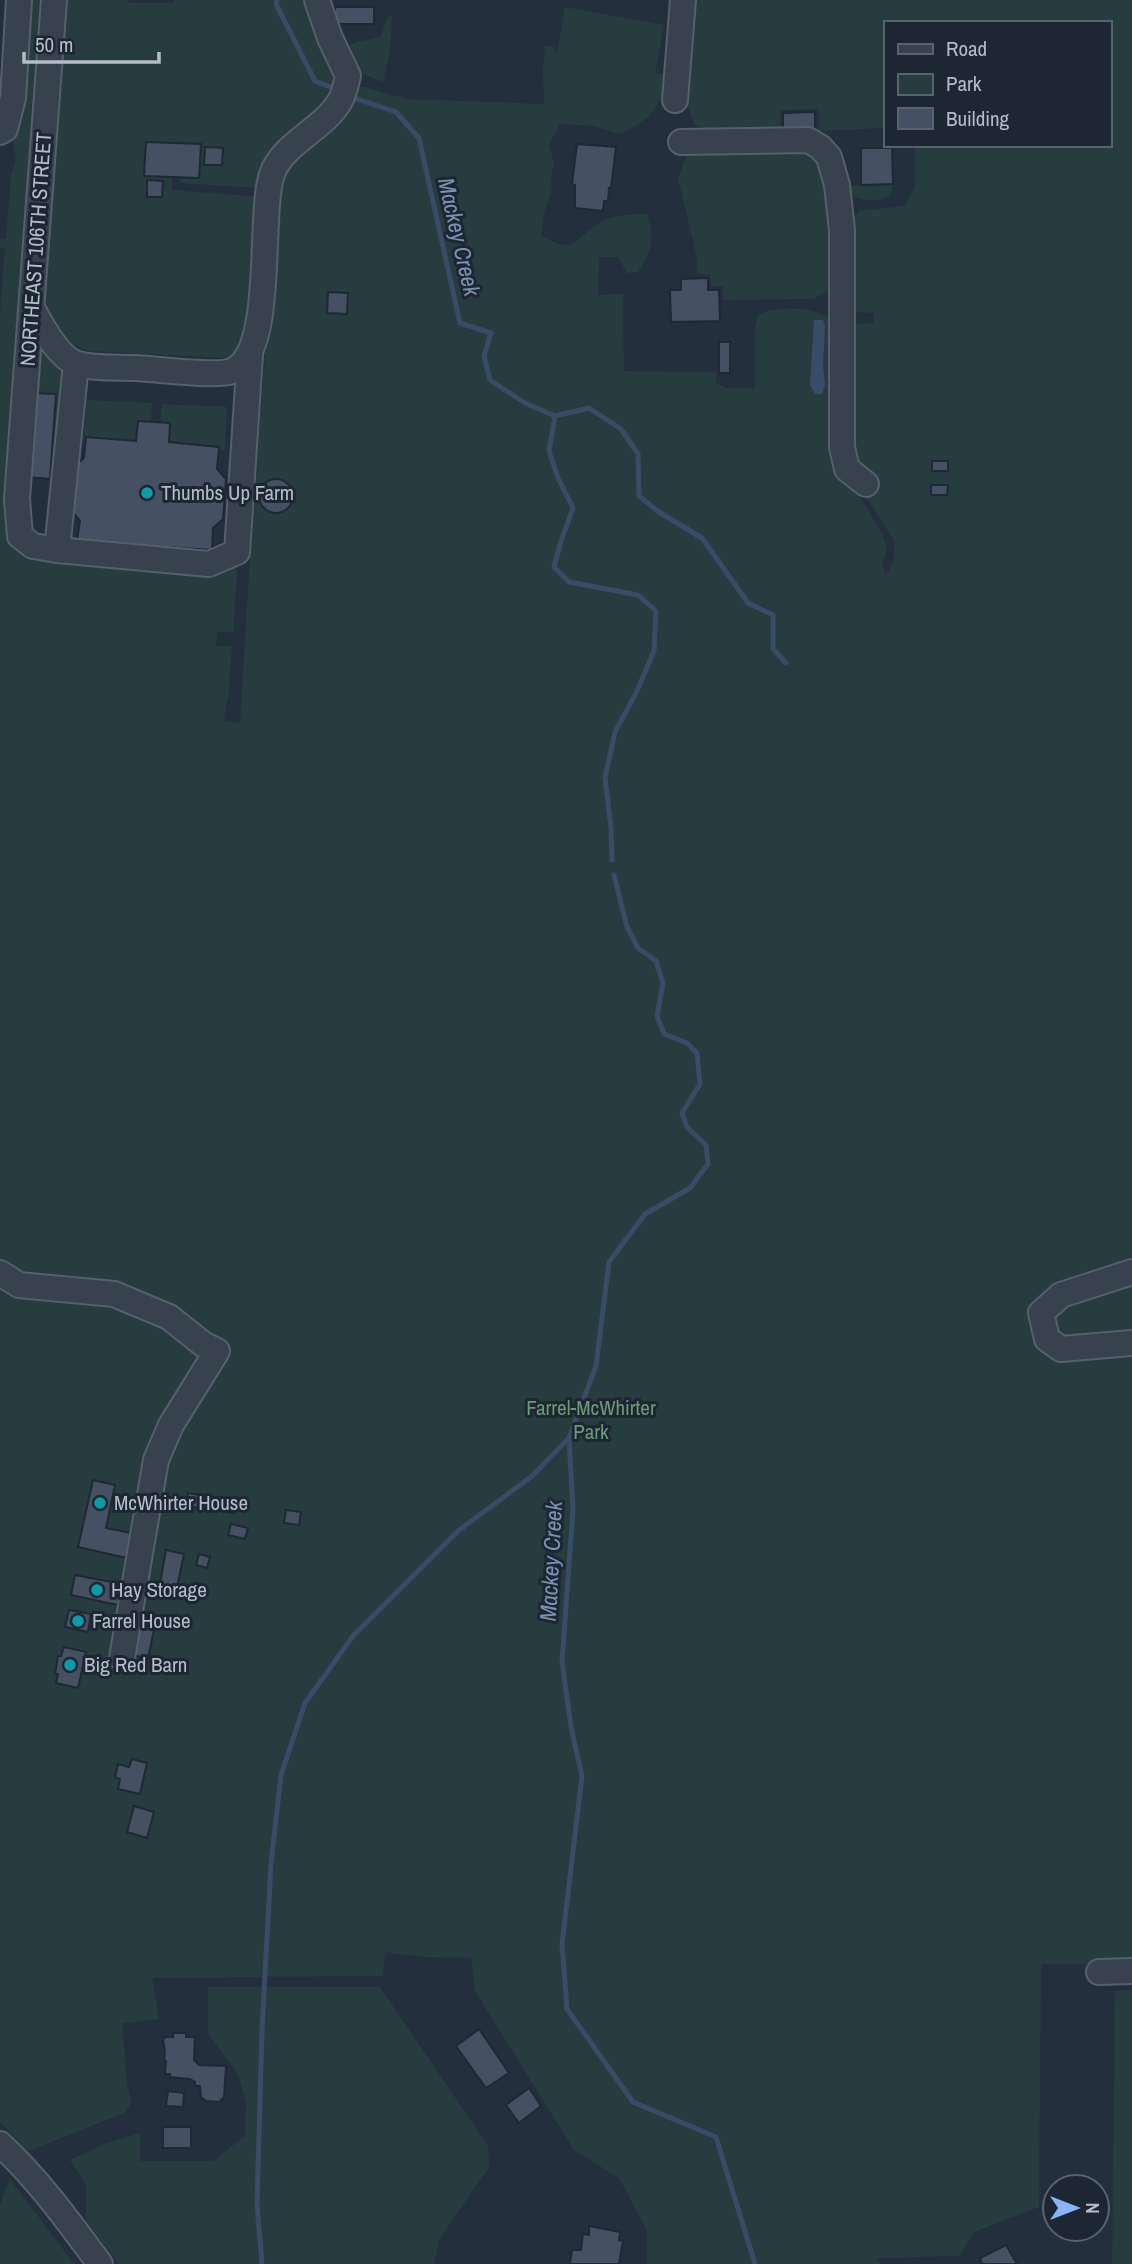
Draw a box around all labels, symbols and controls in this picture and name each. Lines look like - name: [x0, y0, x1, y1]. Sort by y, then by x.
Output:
- scale bar: [24, 21, 159, 65]
- legend: [884, 21, 1111, 147]
- text: 50 m: [35, 30, 73, 59]
- text: Road: [946, 34, 987, 63]
- text: Park: [946, 69, 982, 98]
- text: Building: [946, 104, 1010, 133]
- street label: NORTHEAST 106TH STREET: [13, 130, 58, 367]
- water label: Mackey Creek: [431, 175, 488, 301]
- place label: Thumbs Up Farm: [161, 478, 294, 507]
- marker: Thumbs Up Farm: [139, 485, 155, 501]
- park label: Farrel-McWhirter Park: [526, 1393, 656, 1446]
- place label: McWhirter House: [114, 1488, 248, 1517]
- marker: McWhirter House: [92, 1495, 108, 1511]
- water label: Mackey Creek: [532, 1498, 569, 1622]
- place label: Hay Storage: [111, 1575, 207, 1604]
- marker: Hay Storage: [89, 1582, 105, 1598]
- place label: Farrel House: [92, 1606, 191, 1635]
- marker: Farrel House: [70, 1613, 86, 1629]
- place label: Big Red Barn: [84, 1650, 187, 1679]
- marker: Big Red Barn: [62, 1657, 78, 1673]
- north arrow: [1041, 2173, 1111, 2243]
- text: N: [1080, 2202, 1106, 2214]

